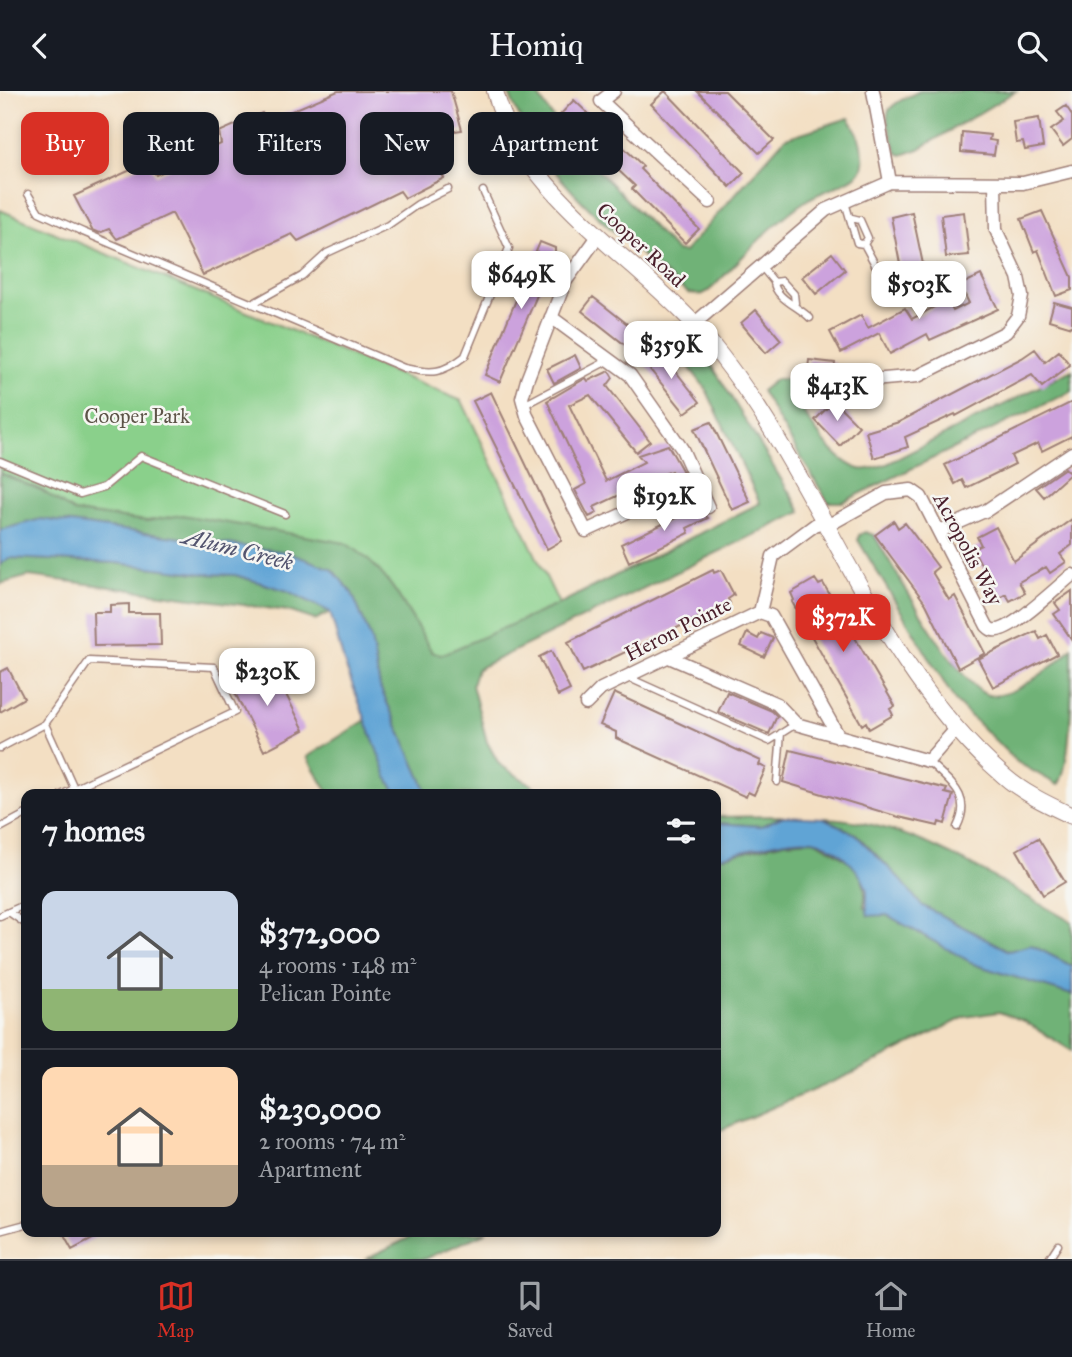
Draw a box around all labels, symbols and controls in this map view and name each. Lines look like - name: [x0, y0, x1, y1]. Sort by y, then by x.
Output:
- text: Homiq: [489, 26, 583, 65]
- icon: back: [21, 27, 59, 65]
- icon: search: [1013, 27, 1051, 65]
- chip: Buy: [21, 112, 109, 175]
- chip: Rent: [123, 112, 219, 175]
- chip: Filters: [233, 112, 346, 175]
- chip: New: [360, 112, 454, 175]
- chip: Apartment: [468, 112, 623, 175]
- street label: Cooper Road: [591, 197, 691, 293]
- pin: $649K: [472, 251, 570, 311]
- text: $649K: [487, 260, 555, 288]
- pin: $503K: [870, 261, 968, 321]
- text: $503K: [887, 270, 951, 298]
- pin: $359K: [622, 321, 720, 381]
- text: $359K: [640, 330, 702, 358]
- pin: $413K: [788, 363, 886, 423]
- text: $413K: [806, 372, 868, 400]
- park label: Cooper Park: [84, 403, 190, 429]
- pin: $192K: [615, 473, 713, 533]
- text: $192K: [633, 482, 695, 510]
- street label: Acropolis Way: [927, 487, 1009, 611]
- water label: Alum Creek: [178, 521, 296, 576]
- street label: Heron Pointe: [620, 591, 736, 667]
- pin: $372K: [794, 595, 892, 654]
- text: $372K: [812, 603, 874, 631]
- pin: $230K: [218, 649, 316, 708]
- text: $230K: [235, 657, 299, 685]
- icon: filters: [662, 812, 700, 850]
- text: 7 homes: [42, 813, 145, 849]
- text: $372,000: [259, 915, 381, 951]
- icon: home: [98, 919, 182, 1003]
- text: 4 rooms · 148 m²: [259, 951, 416, 979]
- text: Pelican Pointe: [259, 979, 391, 1007]
- text: $230,000: [259, 1091, 381, 1127]
- icon: home: [98, 1095, 182, 1179]
- text: 2 rooms · 74 m²: [259, 1127, 405, 1155]
- text: Apartment: [259, 1155, 362, 1183]
- tab: Map: [157, 1277, 195, 1342]
- tab: Saved: [508, 1277, 553, 1342]
- tab: Home: [866, 1277, 915, 1342]

